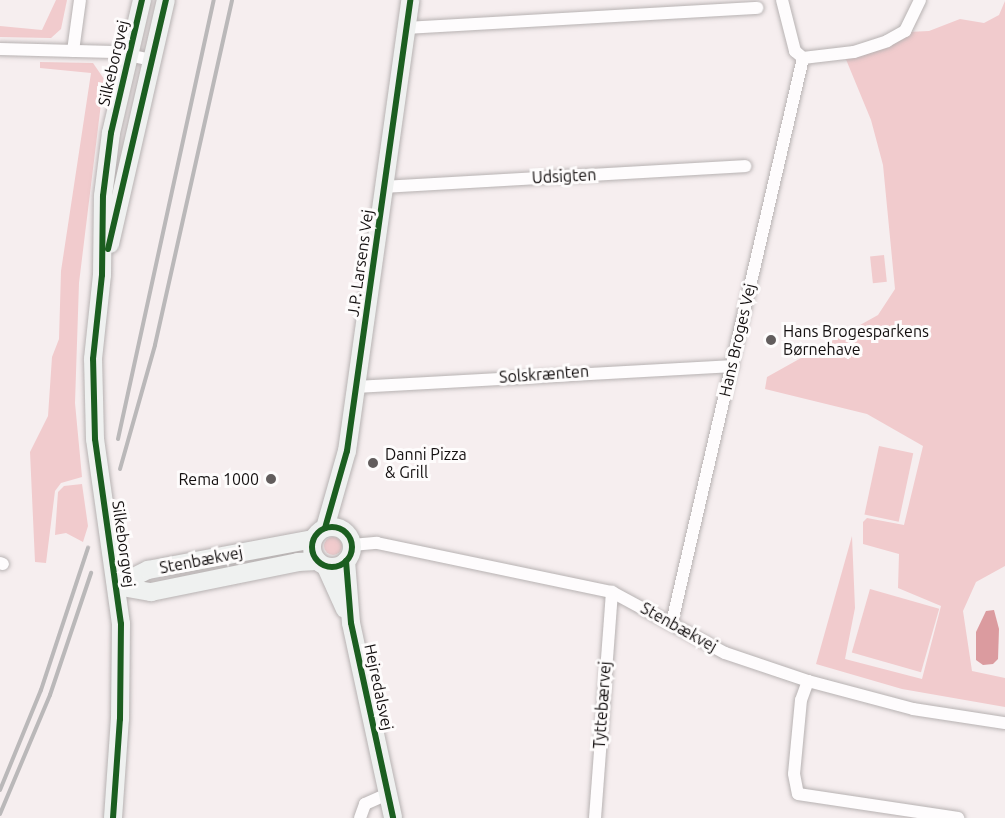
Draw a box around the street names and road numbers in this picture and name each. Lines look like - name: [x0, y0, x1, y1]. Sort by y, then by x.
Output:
- street label: Silkeborgvej: [94, 18, 132, 108]
- street label: Udsigten: [531, 165, 597, 187]
- street label: J.P. Larsens Vej: [343, 208, 377, 318]
- street label: Hans Broges Vej: [715, 282, 759, 398]
- street label: Solskrænten: [498, 361, 590, 387]
- street label: Silkeborgvej: [108, 499, 140, 589]
- street label: Stenbækvej: [158, 543, 244, 577]
- street label: Stenbækvej: [637, 598, 721, 656]
- street label: Hejredalsvej: [360, 642, 398, 732]
- street label: Tyttebærvej: [589, 661, 615, 749]

